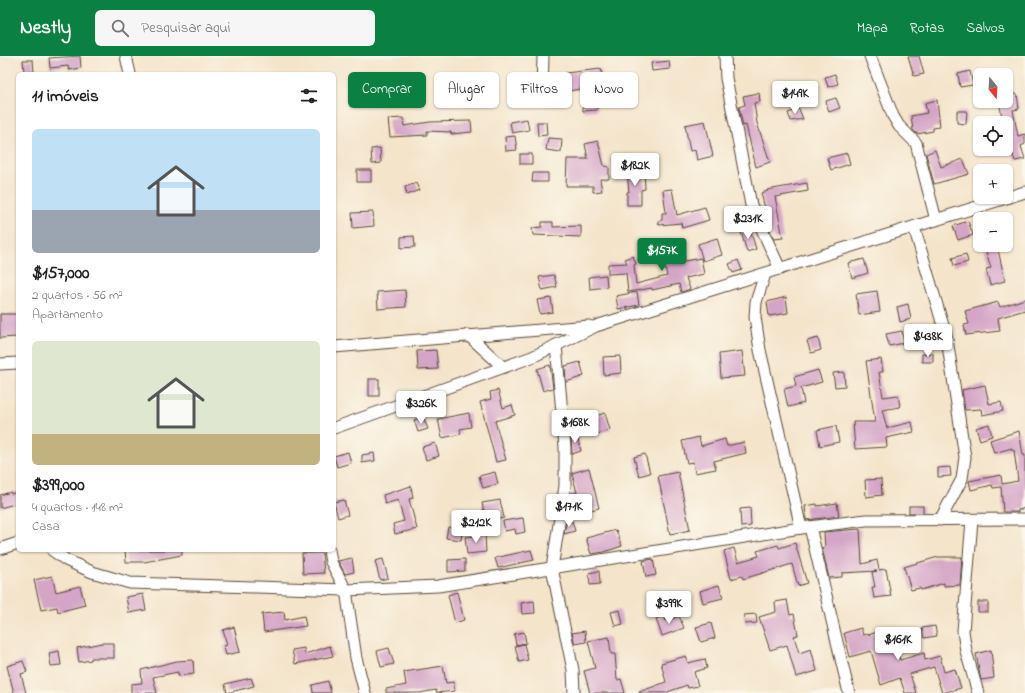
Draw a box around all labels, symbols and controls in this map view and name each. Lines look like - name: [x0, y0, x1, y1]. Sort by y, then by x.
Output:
- search box: [95, 10, 375, 46]
- text: Nestly: [20, 15, 71, 42]
- icon: search: [109, 17, 131, 39]
- text: Pesquisar aqui: [141, 17, 230, 39]
- text: Mapa: [857, 18, 888, 39]
- text: Rotas: [910, 18, 944, 39]
- text: Salvos: [966, 18, 1005, 39]
- north arrow: [973, 68, 1013, 108]
- map controls: [973, 68, 1013, 252]
- chip: Comprar: [348, 72, 426, 108]
- chip: Alugar: [434, 72, 499, 108]
- chip: Filtros: [507, 72, 572, 108]
- chip: Novo: [580, 72, 638, 108]
- pin: $149K: [767, 81, 823, 115]
- text: 11 imóveis: [32, 84, 99, 109]
- text: $149K: [781, 84, 809, 103]
- icon: filters: [298, 85, 320, 107]
- button: locate: [973, 116, 1013, 156]
- pin: $182K: [607, 153, 663, 187]
- icon: home: [140, 155, 212, 227]
- text: $182K: [620, 156, 650, 175]
- button: +: [973, 164, 1013, 204]
- pin: $231K: [720, 206, 776, 240]
- text: $231K: [733, 209, 763, 228]
- button: −: [973, 212, 1013, 252]
- pin: $157K: [634, 238, 690, 272]
- text: $157K: [646, 241, 678, 260]
- text: $157,000: [32, 261, 89, 286]
- text: 2 quartos · 56 m²: [32, 286, 123, 305]
- text: Apartamento: [32, 305, 103, 324]
- pin: $438K: [900, 324, 956, 358]
- text: $438K: [913, 327, 943, 346]
- icon: home: [140, 367, 212, 439]
- pin: $326K: [393, 391, 449, 425]
- text: $326K: [405, 394, 437, 413]
- pin: $168K: [547, 410, 603, 444]
- text: $168K: [561, 413, 589, 432]
- text: $399,000: [32, 473, 85, 498]
- pin: $171K: [541, 494, 597, 528]
- text: $171K: [555, 497, 583, 516]
- text: 4 quartos · 148 m²: [32, 498, 123, 517]
- pin: $212K: [448, 510, 504, 544]
- text: $212K: [460, 513, 492, 532]
- text: Casa: [32, 517, 60, 536]
- pin: $399K: [641, 591, 697, 625]
- text: $399K: [655, 594, 683, 613]
- pin: $161K: [870, 627, 926, 661]
- text: $161K: [884, 630, 912, 649]

